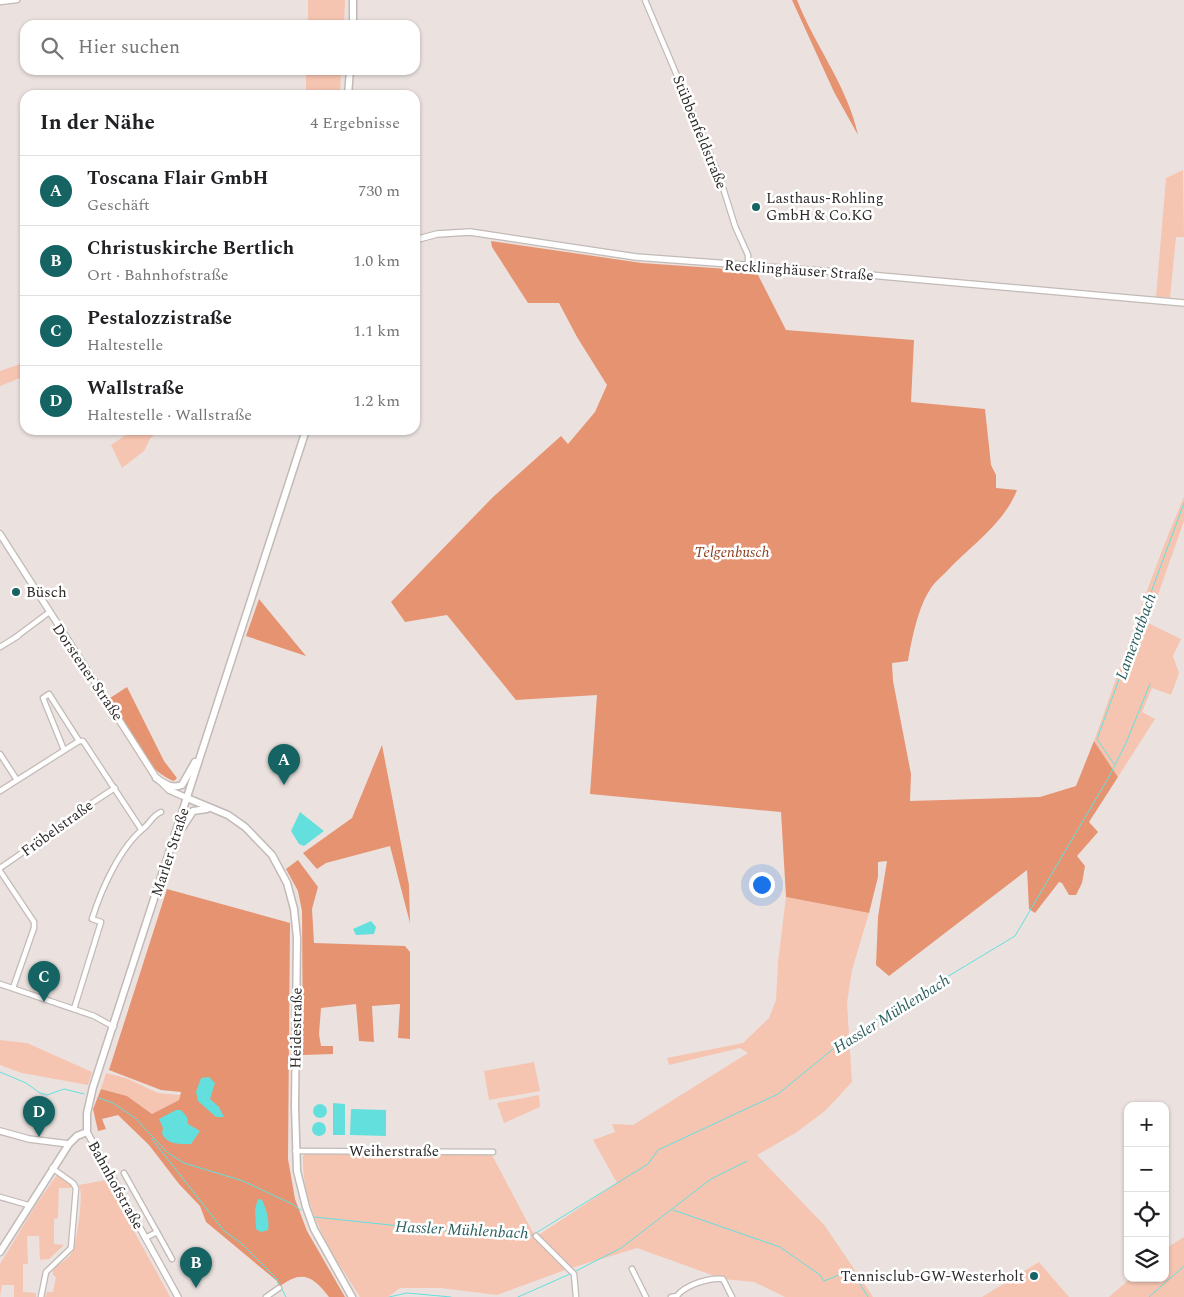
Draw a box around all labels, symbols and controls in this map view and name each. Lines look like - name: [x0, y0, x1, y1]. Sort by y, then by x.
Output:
- search box: [20, 20, 420, 75]
- text: Hier suchen: [78, 33, 180, 62]
- icon: search: [38, 34, 66, 62]
- street label: Stübbenfeldstraße: [666, 72, 733, 193]
- text: In der Nähe: [40, 107, 155, 139]
- text: 4 Ergebnisse: [310, 111, 400, 135]
- text: Toscana Flair GmbH: [87, 164, 268, 193]
- text: A: [50, 179, 62, 203]
- text: 730 m: [358, 179, 400, 203]
- place label: Lasthaus-Rohling GmbH & Co.KG: [766, 187, 884, 227]
- text: Geschäft: [87, 193, 150, 217]
- marker: Lasthaus-Rohling GmbH & Co.KG: [750, 201, 762, 213]
- text: Christuskirche Bertlich: [87, 234, 294, 263]
- text: B: [50, 249, 62, 273]
- text: 1.0 km: [353, 249, 400, 273]
- street label: Recklinghäuser Straße: [724, 254, 874, 287]
- text: Ort · Bahnhofstraße: [87, 263, 229, 287]
- text: Pestalozzistraße: [87, 304, 232, 333]
- text: C: [50, 319, 62, 343]
- text: 1.1 km: [353, 319, 400, 343]
- text: Haltestelle: [87, 333, 163, 357]
- text: Wallstraße: [87, 374, 184, 403]
- text: D: [50, 389, 62, 413]
- text: 1.2 km: [353, 389, 400, 413]
- text: Haltestelle · Wallstraße: [87, 403, 252, 427]
- park label: Telgenbusch: [694, 541, 770, 564]
- place label: Büsch: [26, 581, 67, 604]
- marker: Büsch: [10, 586, 22, 598]
- water label: Lamerottbach: [1109, 590, 1163, 683]
- street label: Dorstener Straße: [46, 619, 129, 726]
- pin: A: [268, 744, 300, 785]
- street label: Fröbelstraße: [16, 794, 98, 863]
- street label: Marler Straße: [145, 805, 196, 900]
- your location: [749, 872, 775, 898]
- pin: C: [28, 961, 60, 1002]
- water label: Hassler Mühlenbach: [829, 968, 955, 1059]
- street label: Heidestraße: [284, 987, 309, 1069]
- pin: D: [23, 1096, 55, 1137]
- map controls: [1124, 1102, 1169, 1282]
- button: +: [1124, 1102, 1169, 1147]
- street label: Bahnhofstraße: [82, 1137, 149, 1234]
- street label: Weiherstraße: [349, 1140, 439, 1163]
- button: −: [1124, 1147, 1169, 1192]
- button: locate: [1124, 1192, 1169, 1237]
- water label: Hassler Mühlenbach: [395, 1215, 529, 1245]
- button: layers: [1124, 1237, 1169, 1282]
- pin: B: [180, 1247, 212, 1288]
- place label: Tennisclub-GW-Westerholt: [840, 1265, 1024, 1288]
- marker: Tennisclub-GW-Westerholt: [1028, 1270, 1040, 1282]

